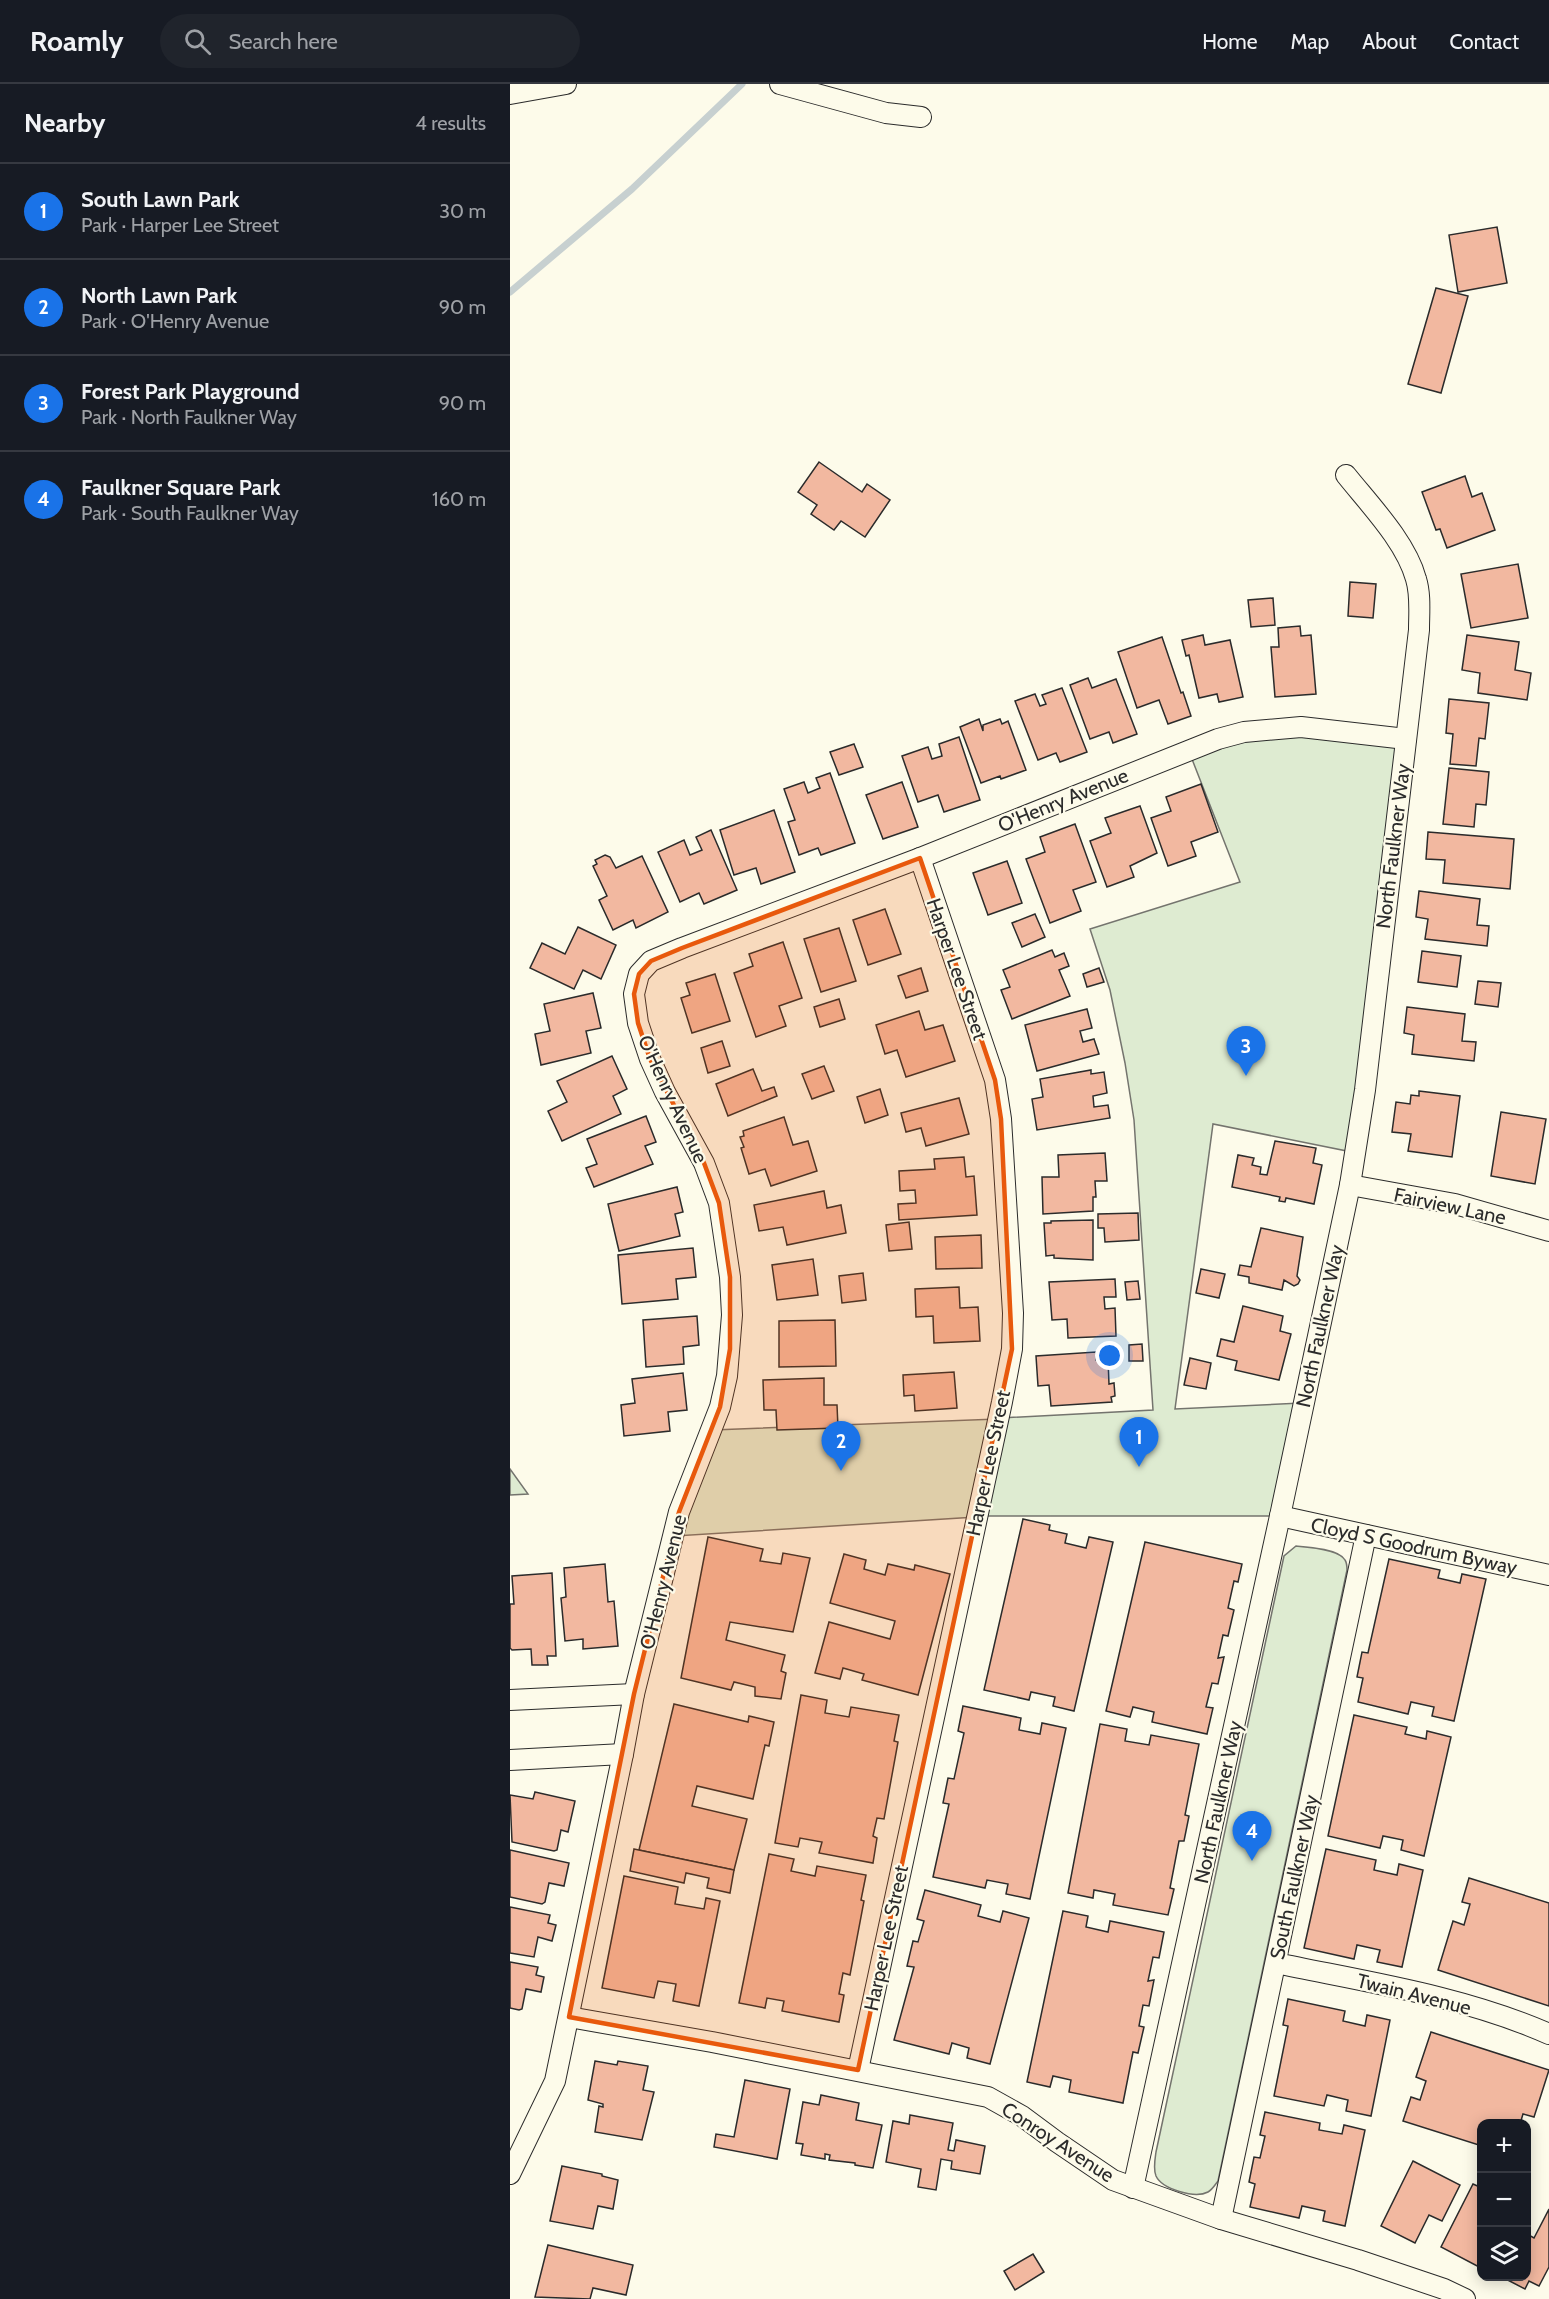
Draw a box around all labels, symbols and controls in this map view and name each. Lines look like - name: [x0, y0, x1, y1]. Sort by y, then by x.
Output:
- search box: [160, 14, 580, 68]
- text: Roamly: [30, 24, 124, 58]
- icon: search: [181, 25, 214, 58]
- text: Search here: [229, 28, 338, 55]
- text: Home: [1202, 29, 1258, 54]
- text: Map: [1291, 29, 1329, 54]
- text: About: [1362, 29, 1416, 54]
- text: Contact: [1449, 29, 1519, 54]
- text: Nearby: [24, 107, 105, 139]
- text: 4 results: [415, 111, 486, 135]
- text: South Lawn Park: [81, 186, 240, 213]
- text: 1: [40, 199, 47, 223]
- text: 30 m: [439, 199, 486, 223]
- text: Park · Harper Lee Street: [81, 213, 279, 237]
- text: North Lawn Park: [81, 282, 237, 309]
- text: 2: [38, 295, 49, 319]
- text: 90 m: [439, 295, 486, 319]
- text: Park · O'Henry Avenue: [81, 309, 269, 333]
- text: Forest Park Playground: [81, 378, 300, 405]
- text: 3: [38, 391, 49, 415]
- text: 90 m: [439, 391, 486, 415]
- text: Park · North Faulkner Way: [81, 405, 297, 429]
- text: Faulkner Square Park: [81, 474, 280, 501]
- text: 4: [37, 487, 50, 511]
- text: 160 m: [432, 487, 486, 511]
- text: Park · South Faulkner Way: [81, 501, 299, 525]
- street label: North Faulkner Way: [1371, 762, 1415, 930]
- street label: O'Henry Avenue: [994, 763, 1132, 837]
- street label: Harper Lee Street: [922, 895, 993, 1043]
- pin: 3: [1226, 1026, 1266, 1076]
- street label: O'Henry Avenue: [633, 1031, 713, 1167]
- street label: Fairview Lane: [1392, 1182, 1508, 1230]
- street label: North Faulkner Way: [1291, 1242, 1349, 1410]
- your location: [1095, 1341, 1124, 1370]
- street label: Harper Lee Street: [961, 1388, 1015, 1538]
- pin: 1: [1120, 1418, 1158, 1467]
- pin: 2: [822, 1422, 860, 1471]
- street label: O'Henry Avenue: [635, 1512, 691, 1652]
- street label: Cloyd S Goodrum Byway: [1309, 1512, 1519, 1580]
- street label: North Faulkner Way: [1189, 1718, 1247, 1886]
- street label: South Faulkner Way: [1265, 1792, 1323, 1962]
- pin: 4: [1232, 1812, 1272, 1861]
- street label: Harper Lee Street: [859, 1863, 913, 2013]
- street label: Twain Avenue: [1355, 1968, 1473, 2020]
- street label: Conroy Avenue: [997, 2097, 1119, 2187]
- map controls: [1477, 2119, 1531, 2281]
- button: +: [1477, 2119, 1531, 2173]
- button: −: [1477, 2173, 1531, 2227]
- button: layers: [1477, 2227, 1531, 2281]

